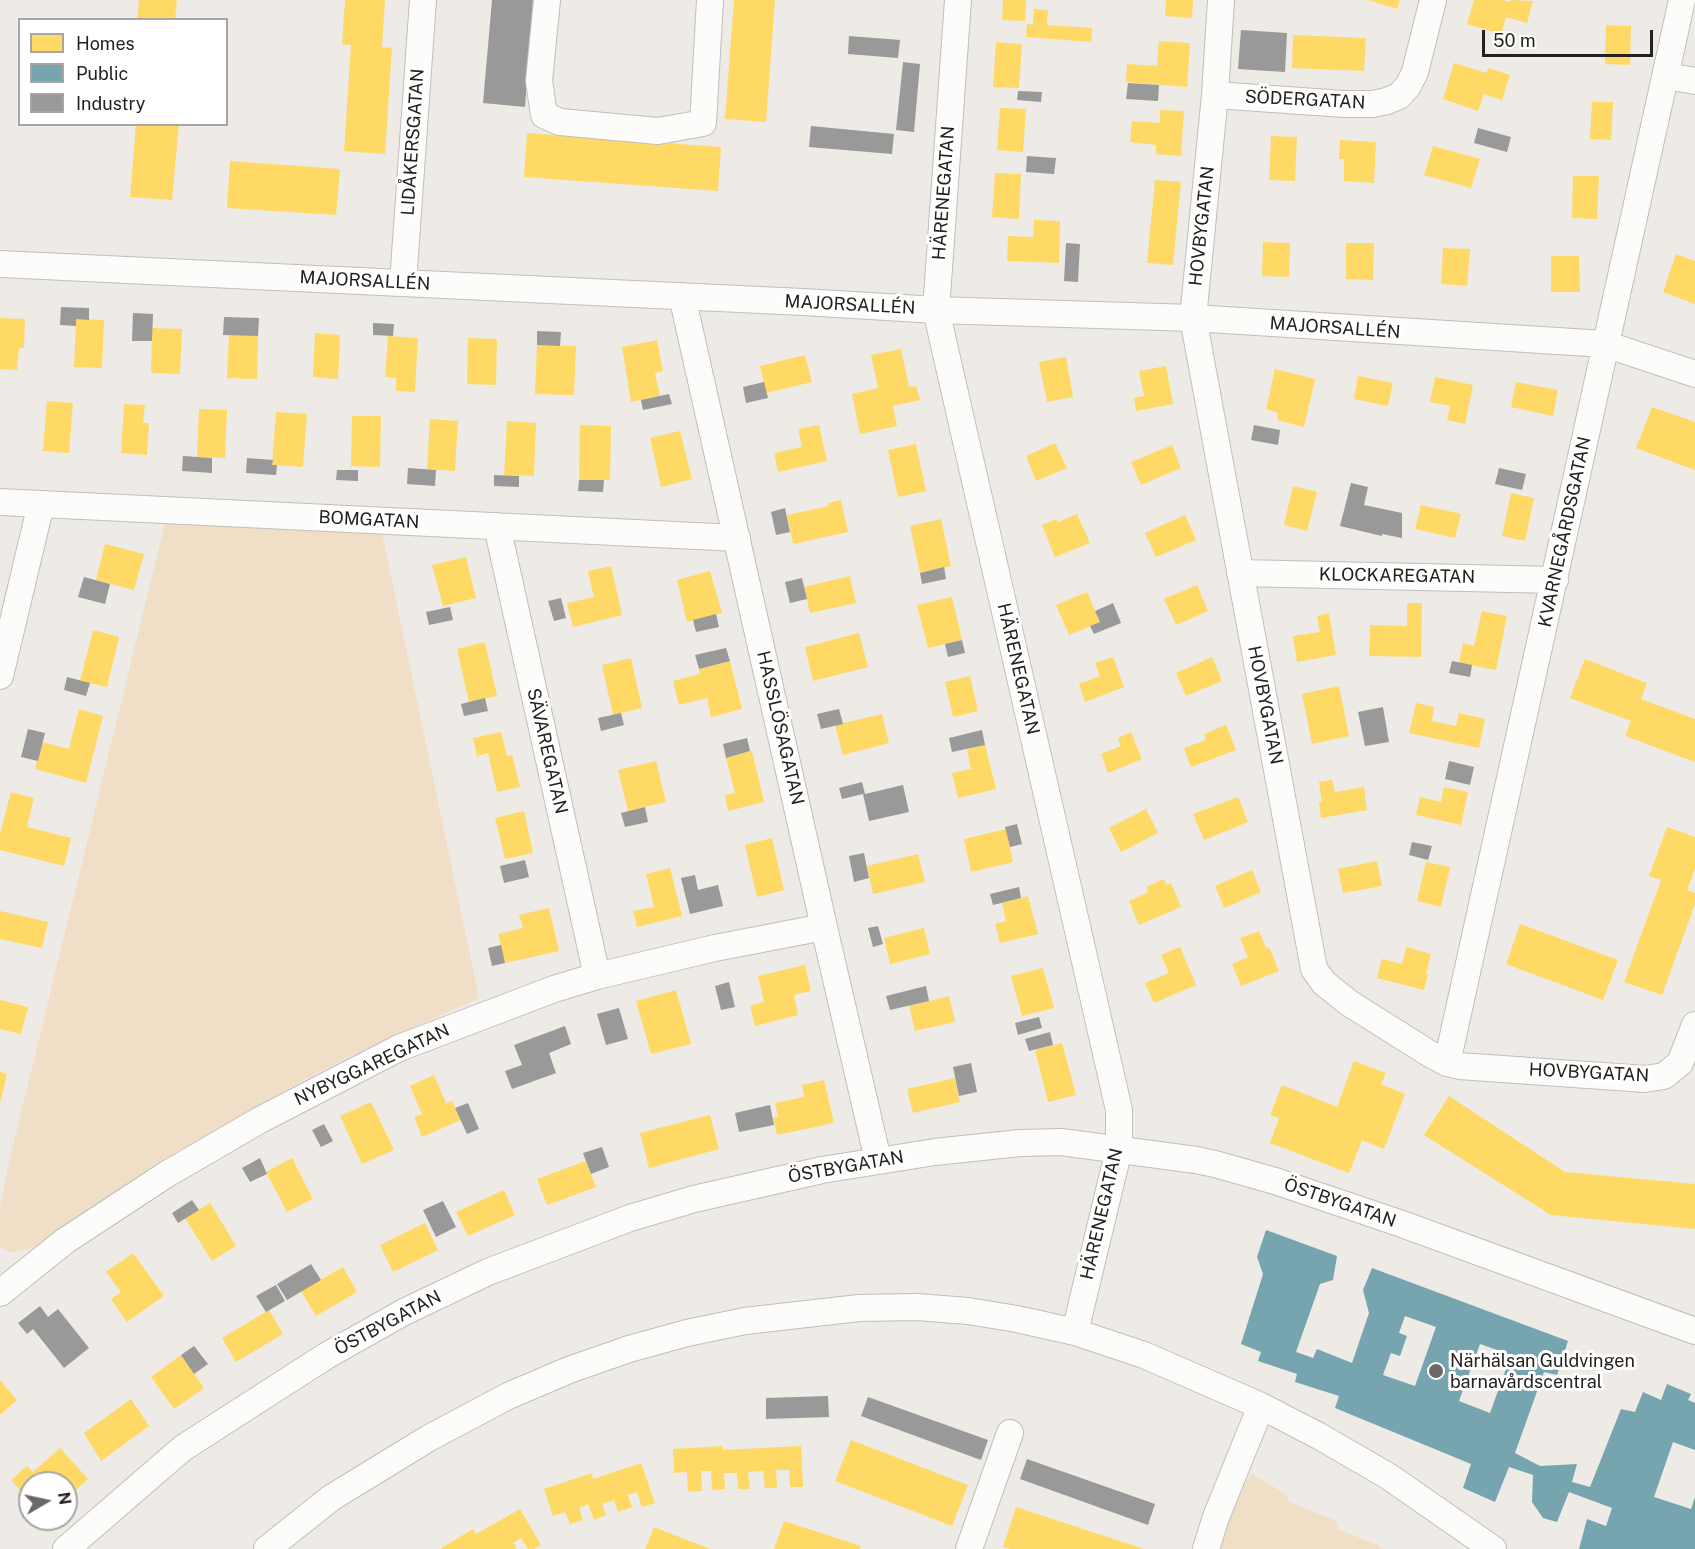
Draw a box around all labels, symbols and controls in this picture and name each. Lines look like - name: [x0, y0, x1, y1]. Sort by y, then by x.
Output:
- legend: [18, 18, 228, 126]
- scale bar: [1485, 18, 1656, 56]
- text: 50 m: [1493, 30, 1536, 51]
- text: Homes: [76, 33, 135, 54]
- text: Public: [76, 63, 128, 84]
- street label: LIDÅKERSGATAN: [397, 68, 429, 216]
- street label: SÖDERGATAN: [1244, 86, 1366, 114]
- text: Industry: [76, 93, 145, 114]
- street label: HÄRENEGATAN: [929, 125, 959, 261]
- street label: HOVBYGATAN: [1185, 165, 1219, 287]
- street label: MAJORSALLÉN: [299, 267, 431, 295]
- street label: MAJORSALLÉN: [784, 291, 916, 319]
- street label: MAJORSALLÉN: [1269, 313, 1401, 343]
- street label: KVARNEGÅRDSGATAN: [1534, 435, 1596, 629]
- street label: BOMGATAN: [318, 507, 420, 533]
- street label: KLOCKAREGATAN: [1319, 564, 1475, 588]
- street label: HÄRENEGATAN: [992, 601, 1044, 737]
- street label: HOVBYGATAN: [1243, 644, 1287, 766]
- street label: HASSLÖSAGATAN: [752, 649, 808, 807]
- street label: SÄVAREGATAN: [522, 686, 572, 816]
- street label: NYBYGGAREGATAN: [291, 1020, 453, 1110]
- street label: HOVBYGATAN: [1528, 1059, 1650, 1087]
- street label: ÖSTBYGATAN: [786, 1146, 906, 1188]
- street label: HÄRENEGATAN: [1076, 1146, 1128, 1282]
- street label: ÖSTBYGATAN: [1281, 1174, 1399, 1232]
- street label: ÖSTBYGATAN: [331, 1286, 445, 1360]
- place label: Närhälsan Guldvingen barnavårdscentral: [1450, 1350, 1635, 1392]
- marker: Närhälsan Guldvingen barnavårdscentral: [1427, 1362, 1445, 1380]
- north arrow: [18, 1471, 78, 1531]
- text: N: [54, 1491, 75, 1506]

